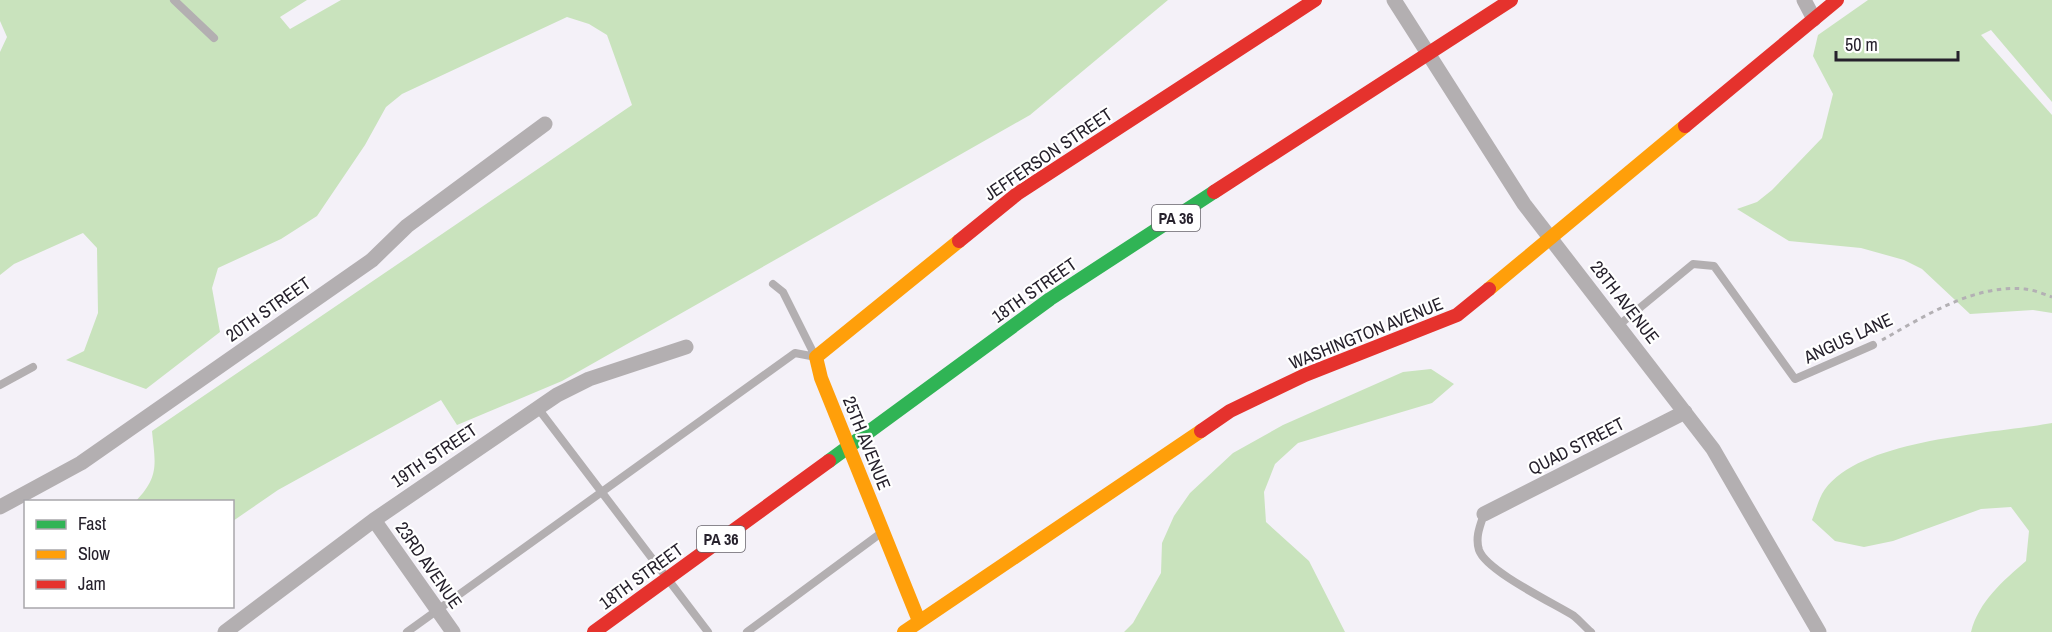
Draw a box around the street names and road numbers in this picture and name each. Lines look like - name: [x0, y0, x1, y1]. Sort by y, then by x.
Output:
- street label: JEFFERSON STREET: [979, 102, 1117, 206]
- road number: PA 36: [1152, 205, 1200, 231]
- street label: 18TH STREET: [987, 252, 1081, 328]
- street label: 28TH AVENUE: [1585, 255, 1665, 349]
- street label: 20TH STREET: [221, 271, 315, 347]
- street label: WASHINGTON AVENUE: [1285, 291, 1447, 375]
- street label: ANGUS LANE: [1799, 307, 1896, 370]
- street label: 25TH AVENUE: [837, 392, 897, 494]
- street label: QUAD STREET: [1524, 411, 1628, 481]
- street label: 19TH STREET: [386, 417, 482, 493]
- street label: 23RD AVENUE: [390, 517, 468, 613]
- road number: PA 36: [697, 526, 745, 552]
- street label: 18TH STREET: [594, 537, 688, 615]

